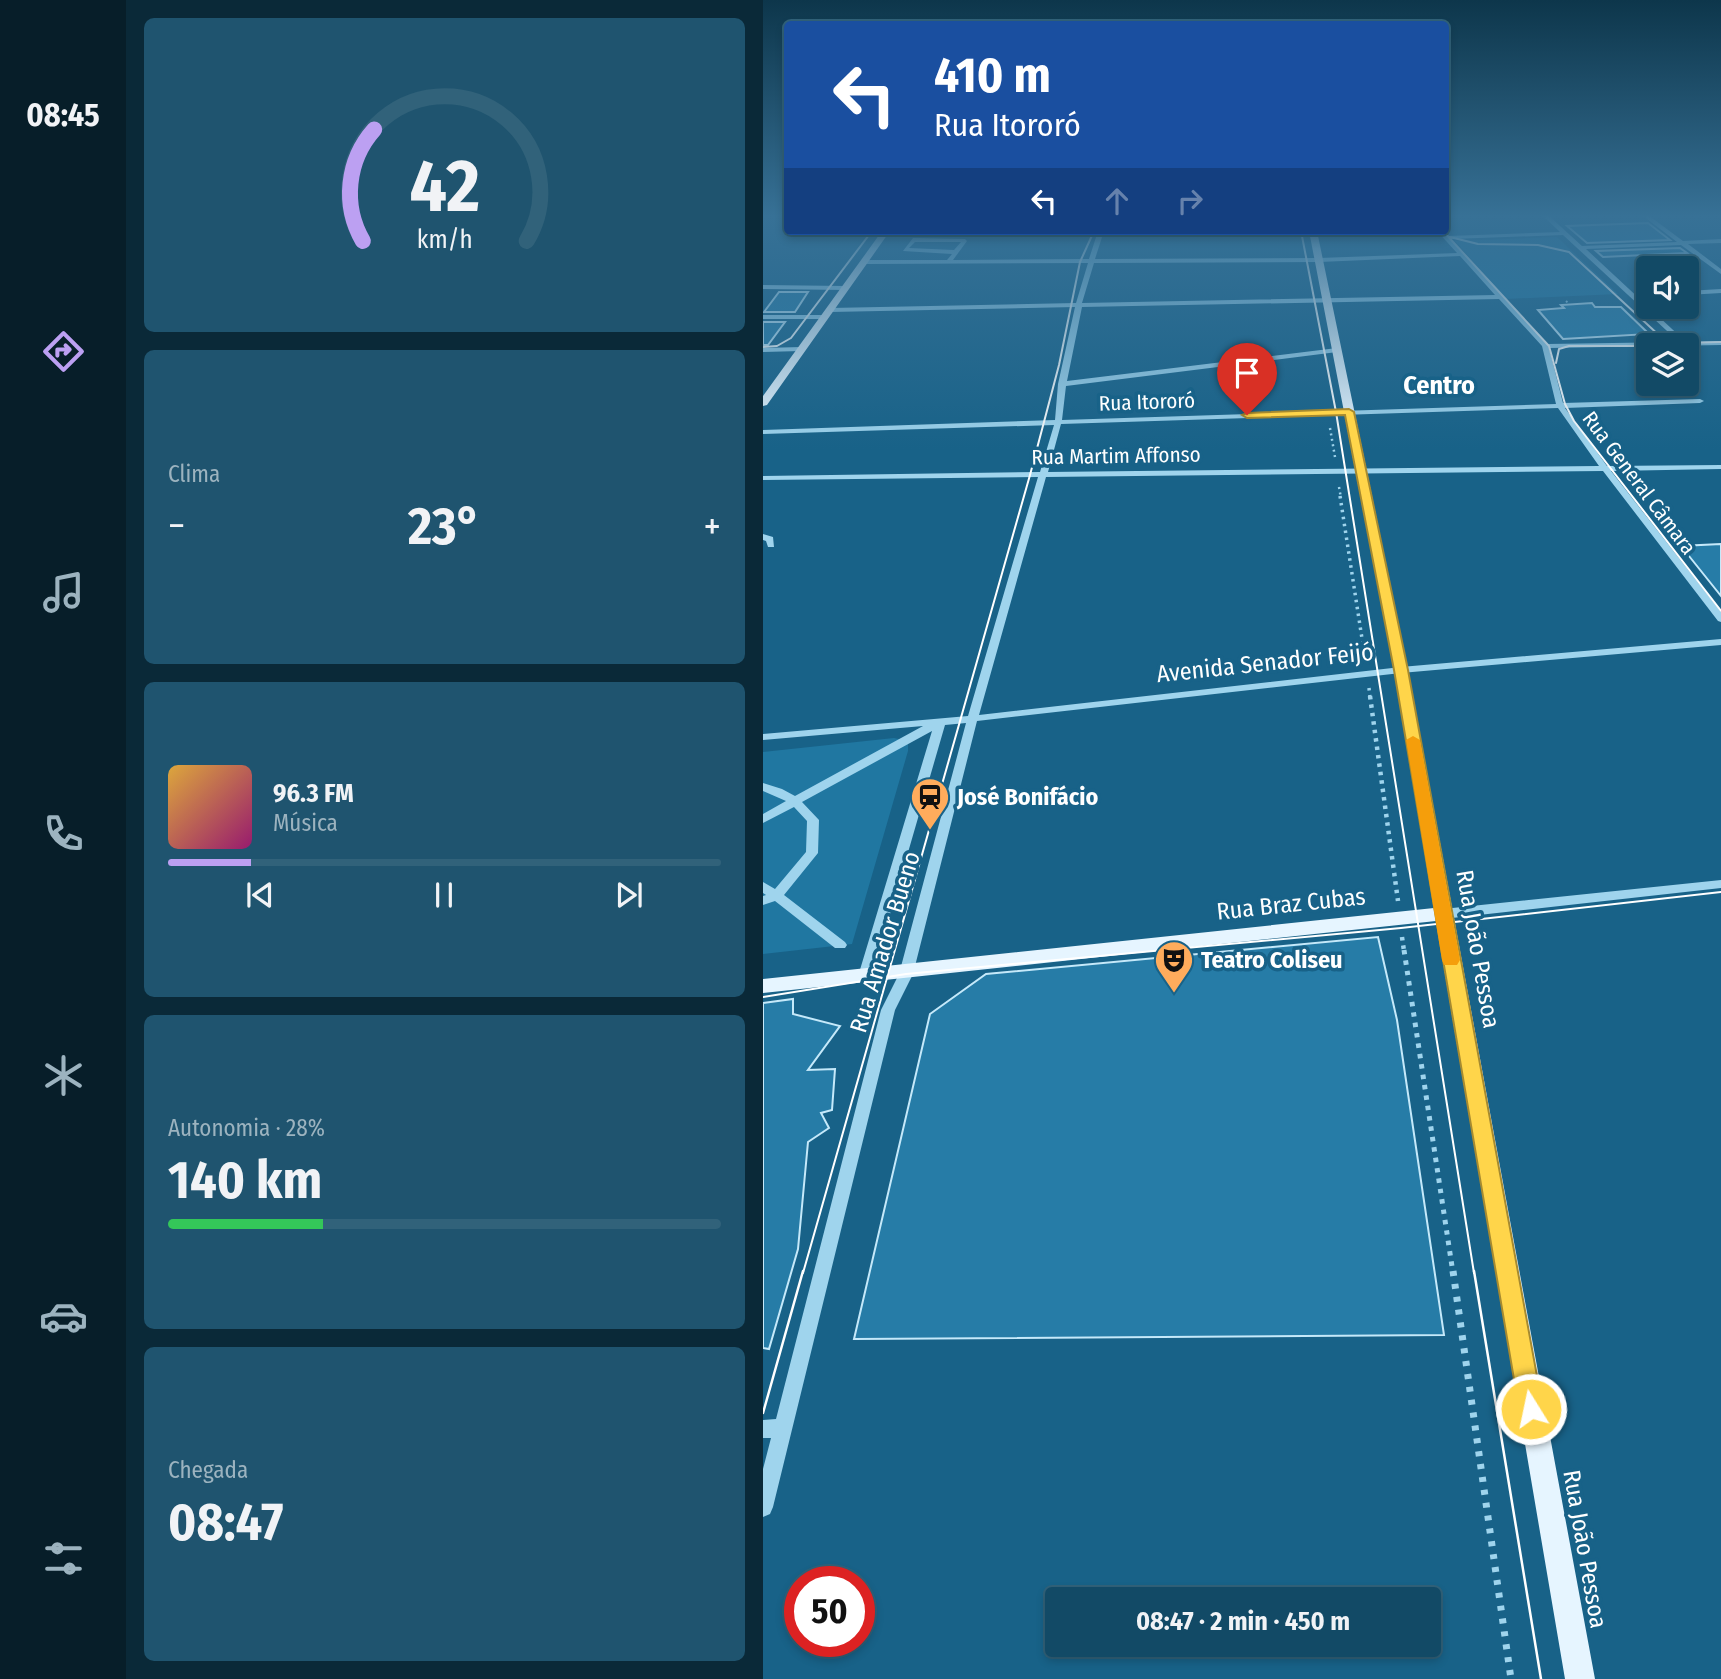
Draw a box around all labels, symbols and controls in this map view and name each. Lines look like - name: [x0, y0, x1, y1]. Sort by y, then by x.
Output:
- text: 410 m: [934, 46, 1051, 105]
- icon: left: [819, 49, 910, 140]
- text: 08:45: [26, 96, 100, 134]
- text: Rua Itororó: [934, 106, 1081, 144]
- text: 42: [409, 143, 480, 230]
- icon: left: [1025, 182, 1063, 220]
- icon: ahead: [1098, 182, 1136, 220]
- icon: right: [1171, 182, 1209, 220]
- text: km/h: [417, 225, 472, 255]
- map controls: [1636, 256, 1699, 396]
- button: sound: [1636, 256, 1699, 319]
- icon: directions: [39, 327, 88, 376]
- button: layers: [1636, 333, 1699, 396]
- pin: [1217, 343, 1277, 415]
- icon: arrive: [1228, 354, 1266, 392]
- district label: Centro: [1403, 370, 1475, 401]
- street label: Rua Itororó: [1098, 387, 1196, 417]
- street label: Rua General Câmara: [1577, 406, 1701, 560]
- street label: Rua Martim Affonso: [1031, 442, 1201, 470]
- text: Clima: [168, 460, 220, 488]
- text: 23°: [408, 495, 481, 558]
- text: −: [168, 503, 185, 549]
- text: +: [704, 503, 721, 549]
- icon: music: [39, 568, 88, 617]
- street label: Avenida Senador Feijó: [1155, 638, 1375, 688]
- station icon: José Bonifácio: [909, 776, 951, 831]
- text: 96.3 FM: [273, 778, 354, 809]
- place label: José Bonifácio: [956, 783, 1098, 811]
- icon: phone: [39, 809, 88, 858]
- text: Música: [273, 809, 338, 837]
- street label: Rua Amador Bueno: [844, 848, 926, 1036]
- street label: Rua João Pessoa: [1450, 868, 1506, 1030]
- icon: previous: [241, 876, 279, 914]
- icon: pause: [425, 876, 463, 914]
- icon: next: [610, 876, 648, 914]
- street label: Rua Braz Cubas: [1215, 882, 1367, 926]
- theatre icon: Teatro Coliseu: [1153, 939, 1195, 994]
- place label: Teatro Coliseu: [1201, 946, 1343, 974]
- icon: climate: [39, 1051, 88, 1100]
- text: Autonomia · 28%: [168, 1114, 325, 1142]
- text: 140 km: [168, 1149, 322, 1212]
- icon: car: [39, 1292, 88, 1341]
- position arrow: [1494, 1372, 1568, 1446]
- text: Chegada: [168, 1456, 248, 1484]
- street label: Rua João Pessoa: [1557, 1468, 1613, 1630]
- text: 08:47: [168, 1491, 283, 1554]
- icon: filters: [39, 1534, 88, 1583]
- speed limit sign: 50: [784, 1566, 875, 1657]
- text: 08:47 · 2 min · 450 m: [1136, 1606, 1350, 1637]

